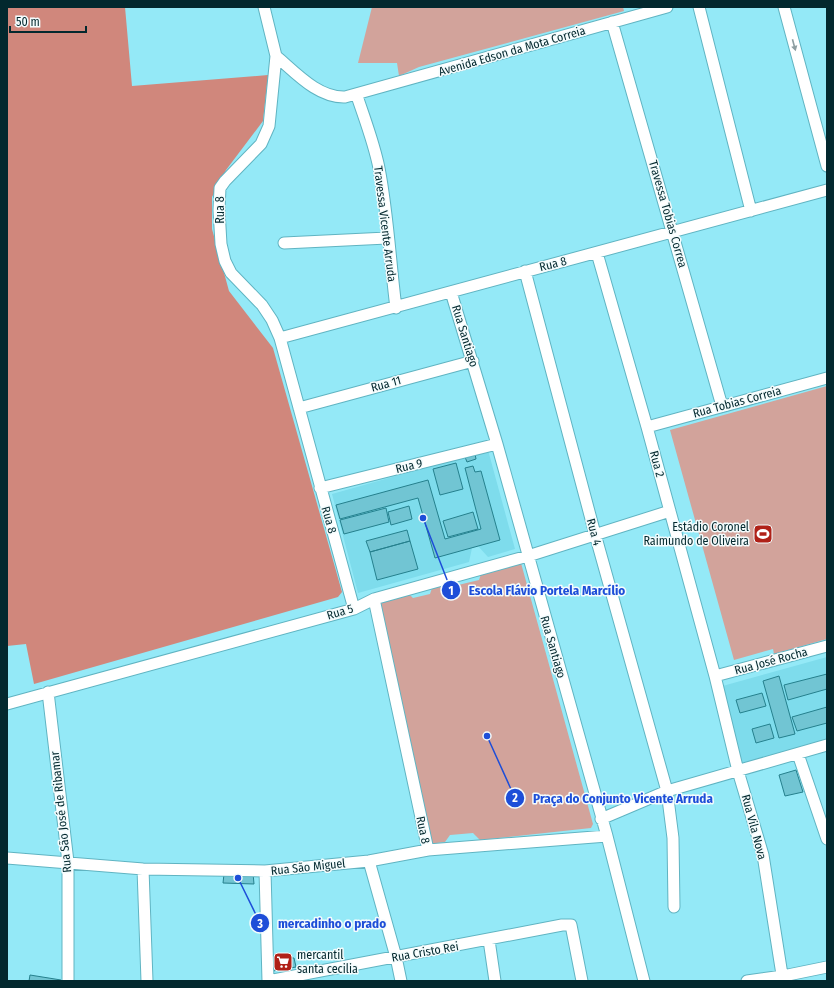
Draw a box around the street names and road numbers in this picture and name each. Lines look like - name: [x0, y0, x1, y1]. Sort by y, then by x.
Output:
- street label: Avenida Edson da Mota Correia: [437, 23, 587, 79]
- street label: Travessa Tobias Correa: [646, 159, 690, 269]
- street label: Travessa Vicente Arruda: [371, 165, 399, 283]
- street label: Rua 8: [213, 196, 227, 224]
- street label: Rua 8: [538, 254, 568, 274]
- street label: Rua Santiago: [449, 303, 481, 369]
- street label: Rua 11: [369, 373, 403, 395]
- street label: Rua Tobias Correia: [691, 383, 783, 421]
- street label: Rua 2: [647, 449, 667, 479]
- street label: Rua 9: [394, 456, 424, 476]
- street label: Rua 8: [318, 505, 340, 535]
- street label: Rua 4: [584, 517, 604, 547]
- street label: Rua 5: [325, 601, 355, 623]
- street label: Rua Santiago: [537, 614, 569, 680]
- street label: Rua José Rocha: [733, 645, 809, 677]
- street label: Rua São José de Ribamar: [48, 750, 74, 873]
- street label: Rua Vila Nova: [739, 793, 769, 861]
- street label: Rua 8: [413, 815, 433, 845]
- street label: Rua São Miguel: [270, 856, 346, 878]
- street label: Rua Cristo Rei: [390, 939, 460, 965]

